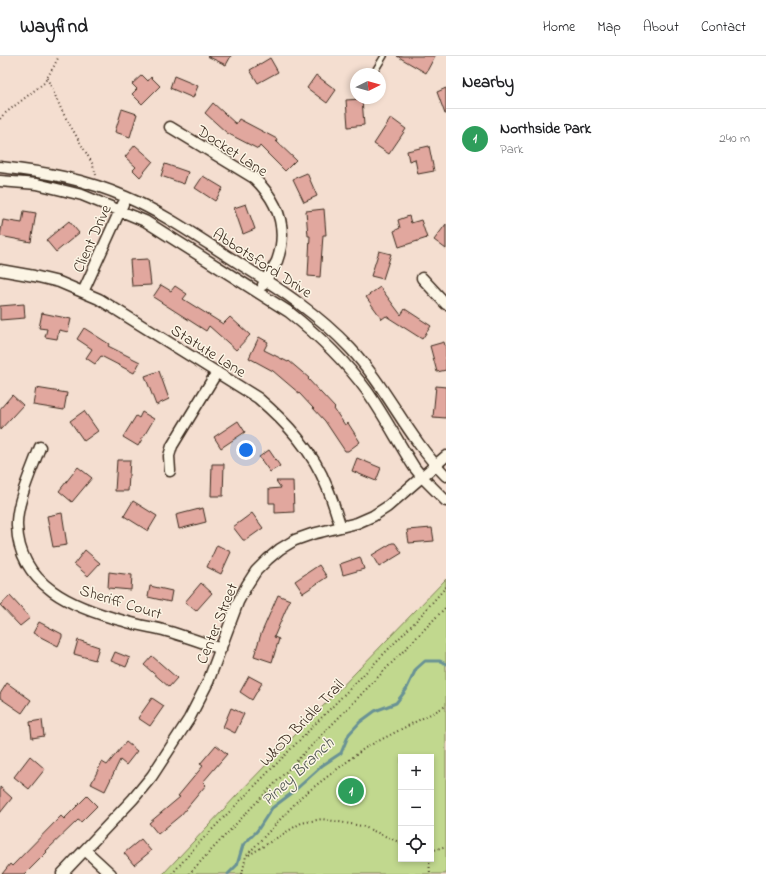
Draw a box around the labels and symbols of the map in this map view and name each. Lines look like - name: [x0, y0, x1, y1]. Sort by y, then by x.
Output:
- north arrow: [350, 68, 386, 104]
- street label: Docket Lane: [191, 119, 273, 184]
- street label: Client Drive: [67, 200, 119, 277]
- street label: Abbotsford Drive: [207, 222, 317, 305]
- street label: Statute Lane: [166, 319, 251, 385]
- your location: [236, 440, 256, 460]
- street label: Sheriff Court: [76, 579, 165, 627]
- street label: Center Street: [191, 579, 245, 668]
- street label: W&OD Bridle Trail: [254, 674, 351, 773]
- water label: Piney Branch: [256, 731, 341, 813]
- pin: 1: [338, 776, 364, 806]

